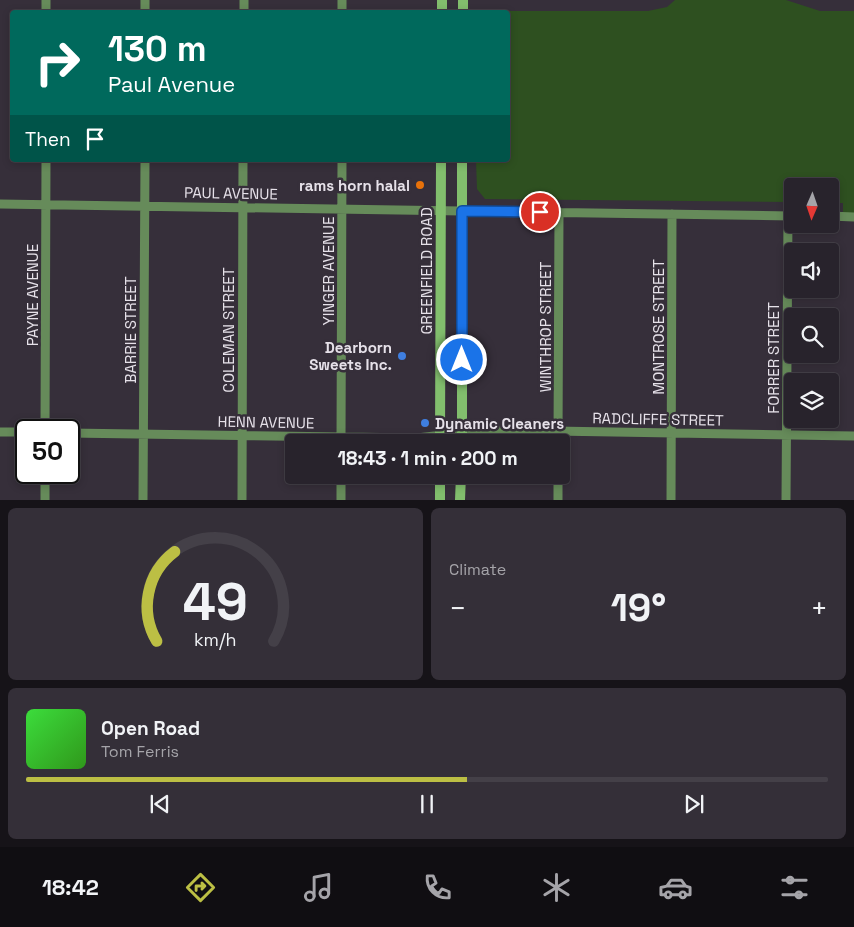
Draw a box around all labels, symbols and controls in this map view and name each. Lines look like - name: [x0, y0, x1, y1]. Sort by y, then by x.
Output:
- text: 130 m: [108, 27, 207, 71]
- icon: right: [25, 30, 90, 95]
- text: Paul Avenue: [108, 70, 235, 98]
- icon: arrive: [81, 125, 109, 153]
- text: Then: [25, 127, 71, 152]
- place label: rams horn halal: [299, 176, 410, 195]
- north arrow: [784, 178, 839, 232]
- map controls: [784, 178, 839, 428]
- marker: rams horn halal: [414, 179, 426, 191]
- street label: PAUL AVENUE: [184, 183, 278, 203]
- pin: [519, 191, 561, 233]
- icon: arrive: [526, 198, 554, 226]
- street label: GREENFIELD ROAD: [417, 207, 436, 335]
- street label: YINGER AVENUE: [319, 216, 338, 326]
- button: sound: [784, 243, 839, 298]
- street label: PAYNE AVENUE: [23, 244, 42, 346]
- street label: MONTROSE STREET: [649, 259, 668, 395]
- street label: WINTHROP STREET: [536, 262, 555, 392]
- street label: COLEMAN STREET: [219, 267, 238, 393]
- street label: BARRIE STREET: [121, 276, 140, 383]
- street label: FORRER STREET: [764, 302, 783, 414]
- button: search: [784, 308, 839, 363]
- position arrow: [435, 333, 487, 385]
- place label: Dearborn Sweets Inc.: [309, 338, 392, 374]
- marker: Dearborn Sweets Inc.: [396, 350, 408, 362]
- button: layers: [784, 373, 839, 428]
- street label: RADCLIFFE STREET: [592, 408, 724, 430]
- street label: HENN AVENUE: [218, 412, 314, 432]
- place label: Dynamic Cleaners: [435, 414, 564, 433]
- marker: Dynamic Cleaners: [419, 417, 431, 429]
- speed limit sign: 50: [15, 419, 80, 484]
- text: 18:43 · 1 min · 200 m: [337, 446, 518, 471]
- text: Climate: [449, 559, 506, 580]
- text: 49: [183, 569, 248, 635]
- text: 19°: [611, 584, 666, 632]
- text: −: [449, 590, 466, 626]
- text: +: [811, 590, 828, 626]
- text: km/h: [194, 628, 237, 651]
- text: Open Road: [101, 716, 200, 741]
- text: Tom Ferris: [101, 741, 179, 762]
- icon: previous: [146, 790, 174, 818]
- icon: pause: [413, 790, 441, 818]
- icon: next: [680, 790, 708, 818]
- icon: directions: [183, 870, 218, 905]
- icon: music: [301, 870, 336, 905]
- icon: phone: [420, 870, 455, 905]
- icon: climate: [539, 870, 574, 905]
- icon: car: [658, 870, 693, 905]
- icon: filters: [777, 870, 812, 905]
- text: 18:42: [42, 873, 99, 901]

